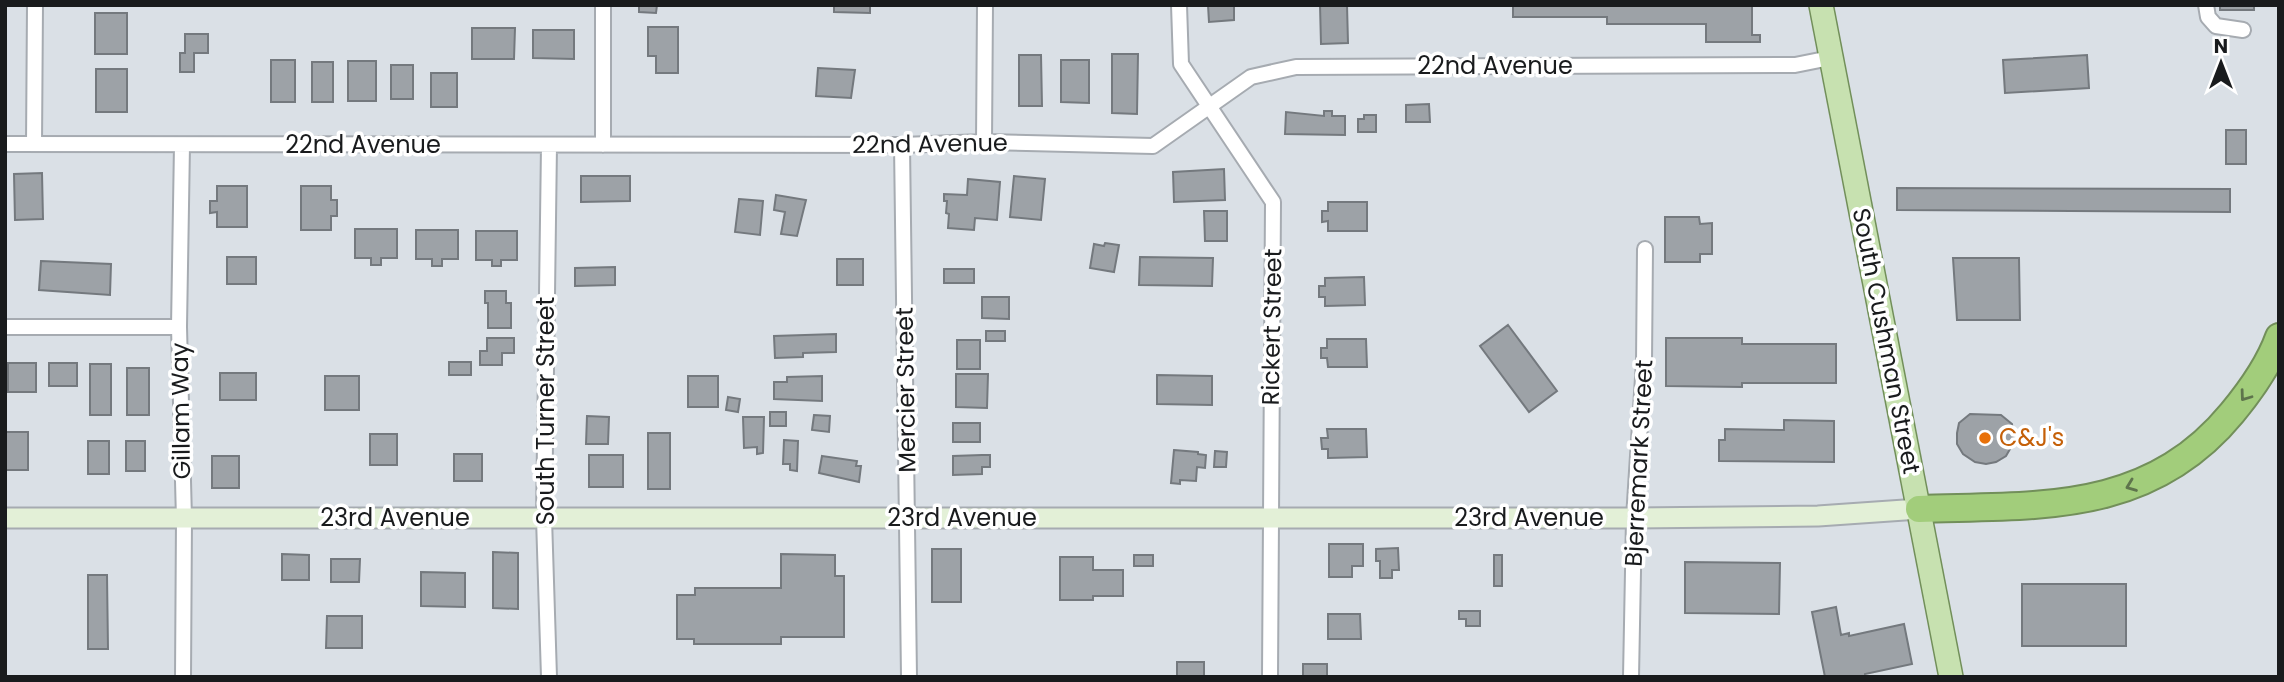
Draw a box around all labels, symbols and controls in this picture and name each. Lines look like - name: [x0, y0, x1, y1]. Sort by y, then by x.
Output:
- north arrow: [2186, 28, 2256, 98]
- text: N: [2214, 33, 2228, 60]
- street label: 22nd Avenue: [1417, 49, 1573, 82]
- street label: 22nd Avenue: [852, 126, 1008, 161]
- street label: 22nd Avenue: [285, 128, 441, 161]
- street label: South Cushman Street: [1845, 205, 1928, 477]
- street label: Rickert Street: [1254, 248, 1289, 406]
- street label: South Turner Street: [529, 297, 562, 525]
- street label: Mercier Street: [888, 307, 923, 473]
- street label: Gillam Way: [163, 342, 198, 480]
- street label: Bjerremark Street: [1617, 359, 1660, 567]
- one-way arrow: [2241, 388, 2254, 401]
- place label: C&J's: [1999, 421, 2064, 454]
- marker: C&J's: [1977, 430, 1993, 446]
- one-way arrow: [2125, 477, 2137, 491]
- street label: 23rd Avenue: [320, 501, 470, 534]
- street label: 23rd Avenue: [887, 501, 1037, 534]
- street label: 23rd Avenue: [1454, 501, 1604, 534]

